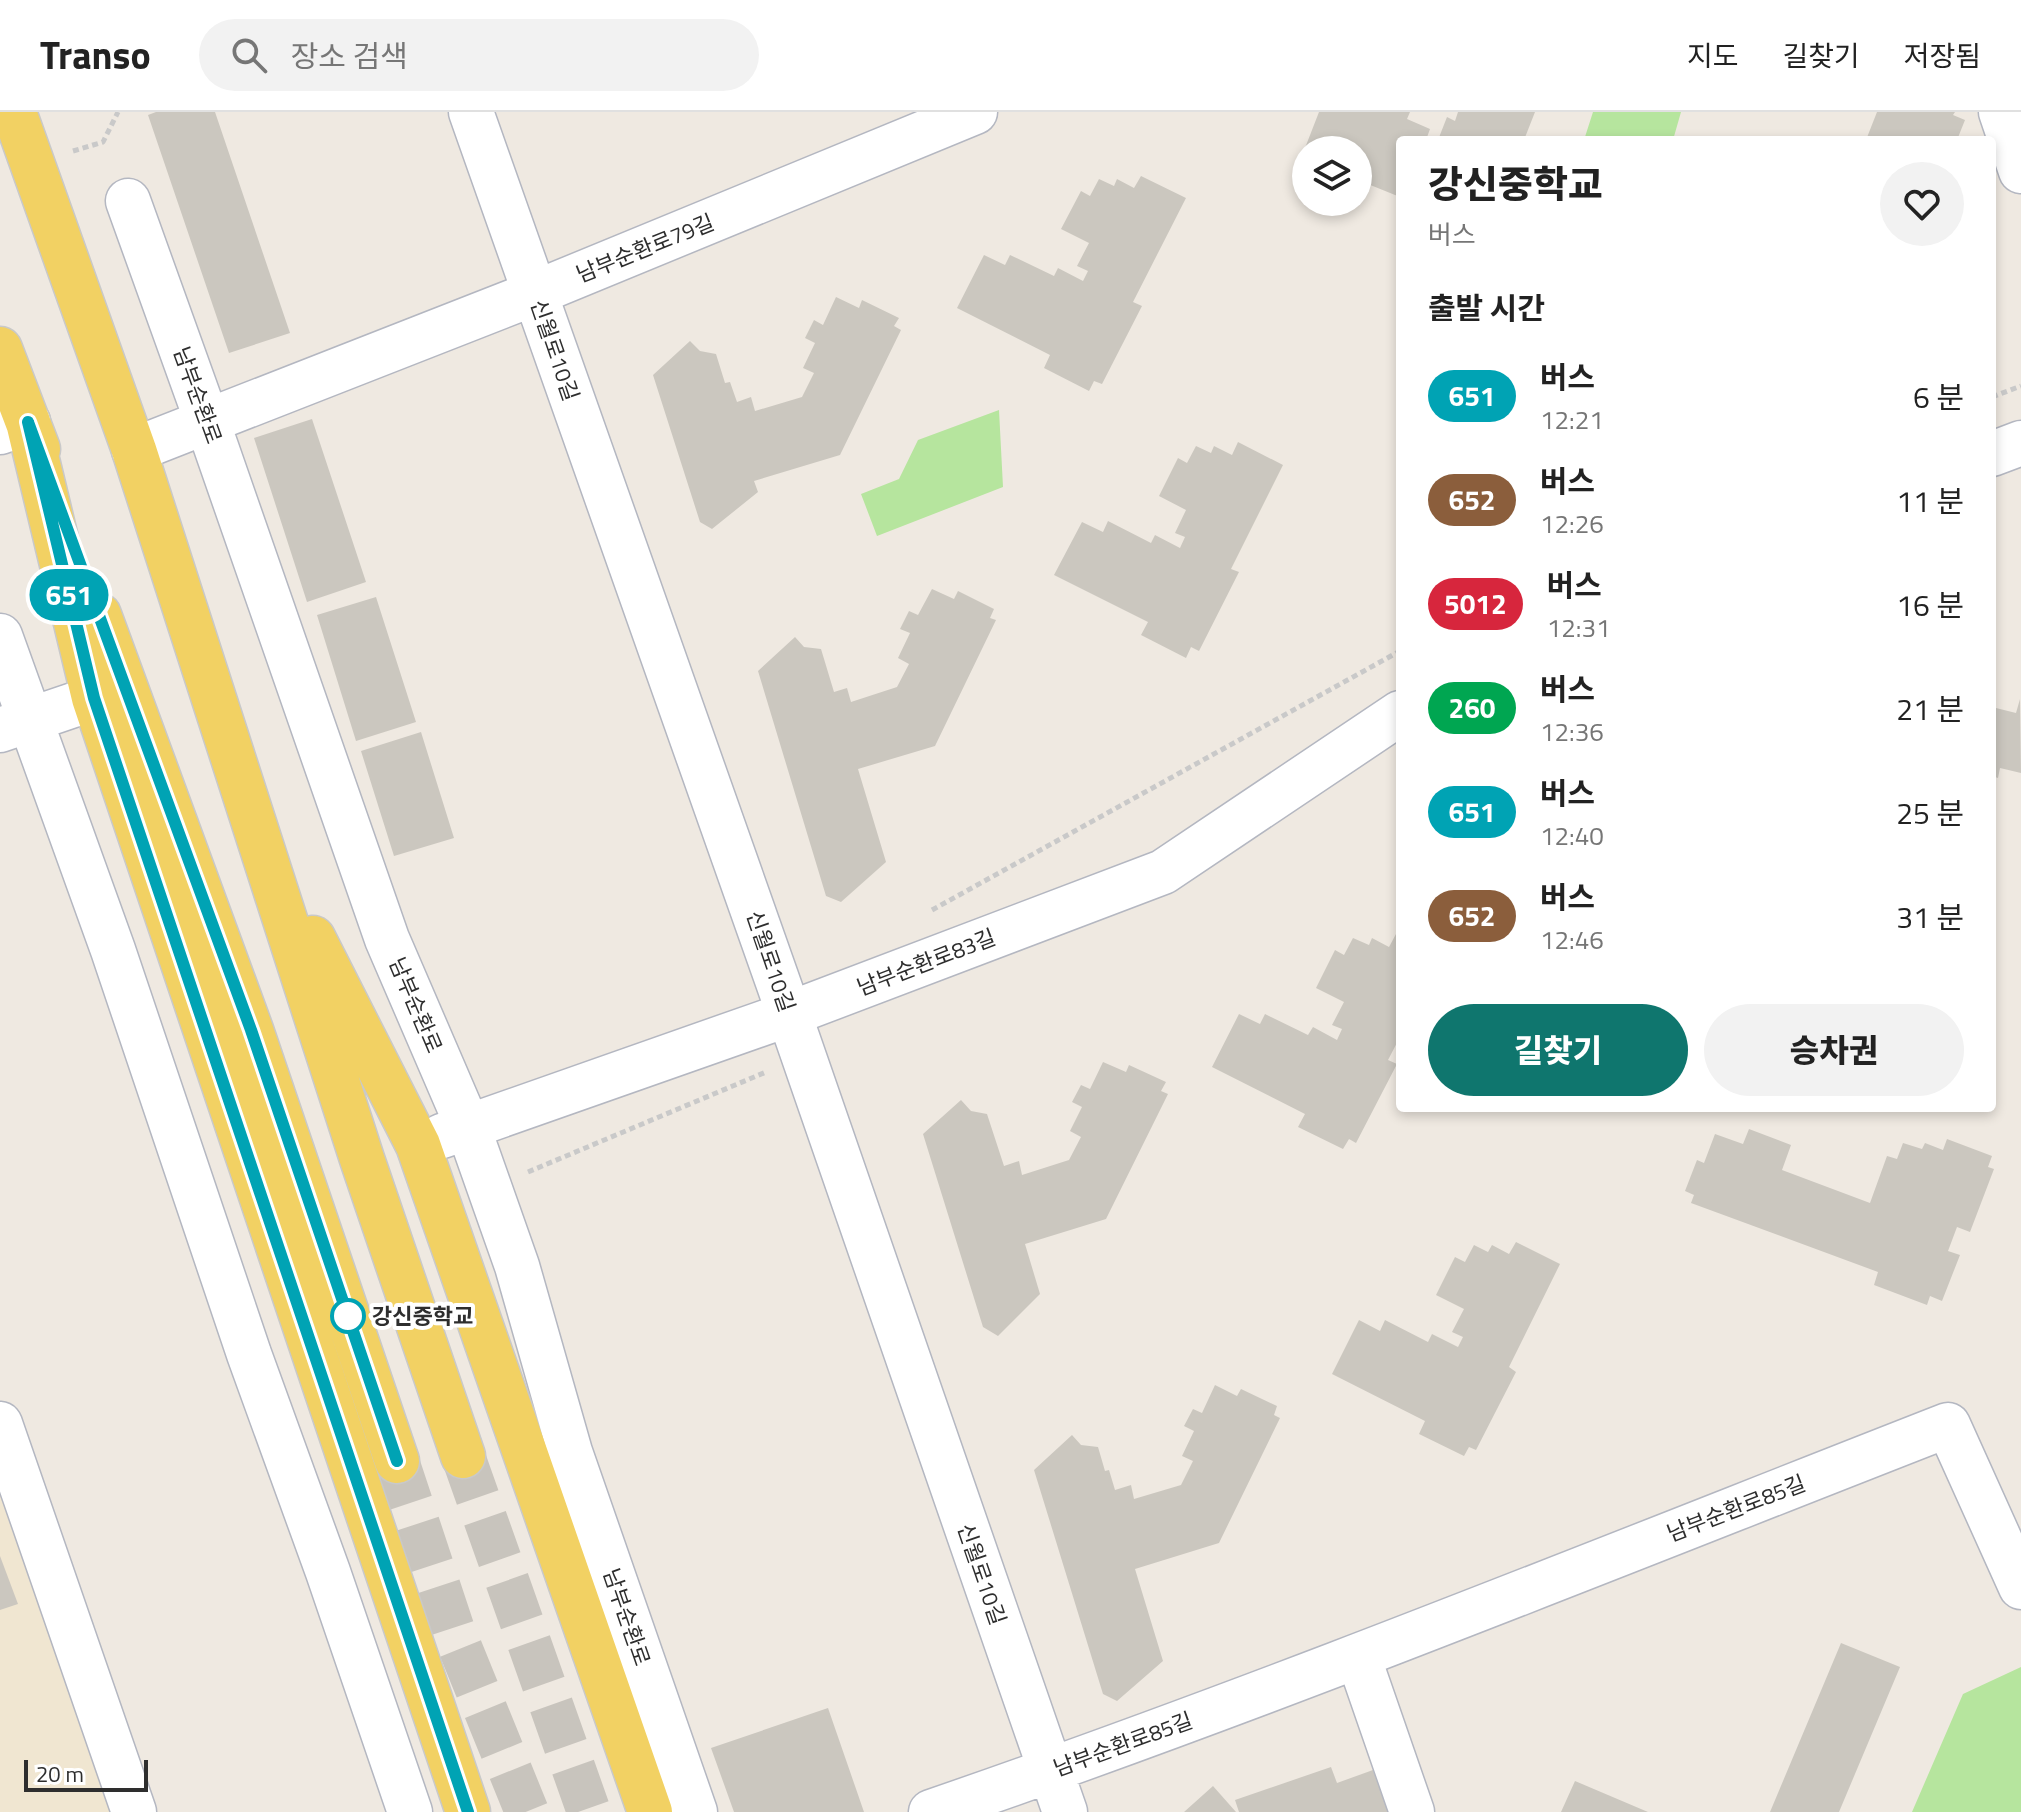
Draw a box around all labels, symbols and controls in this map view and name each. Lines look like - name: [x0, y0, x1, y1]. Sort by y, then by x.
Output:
- search box: [199, 19, 759, 91]
- text: Transo: [40, 26, 151, 84]
- icon: search: [227, 33, 271, 77]
- text: 장소 검색: [291, 33, 408, 79]
- text: 지도: [1687, 34, 1738, 77]
- text: 길찾기: [1782, 34, 1860, 77]
- text: 저장됨: [1904, 34, 1981, 77]
- map controls: [1292, 136, 1372, 216]
- button: layers: [1292, 136, 1372, 216]
- text: 강신중학교: [1428, 155, 1603, 213]
- button: heart: [1880, 162, 1964, 246]
- street label: 남부순환로79길: [571, 205, 719, 291]
- text: 버스: [1428, 215, 1476, 254]
- text: 출발 시간: [1428, 285, 1545, 331]
- street label: 신월로10길: [522, 295, 588, 405]
- street label: 남부순환로: [165, 342, 231, 448]
- text: 버스: [1540, 354, 1595, 400]
- text: 651: [1448, 374, 1496, 417]
- text: 6 분: [1913, 374, 1964, 420]
- text: 12:21: [1540, 400, 1604, 439]
- text: 버스: [1540, 458, 1595, 504]
- text: 652: [1448, 478, 1496, 521]
- text: 11 분: [1896, 478, 1964, 524]
- text: 12:26: [1540, 504, 1604, 543]
- text: 버스: [1547, 562, 1602, 608]
- line badge: 651: [23, 569, 115, 621]
- text: 651: [45, 573, 93, 616]
- text: 5012: [1444, 582, 1507, 625]
- text: 16 분: [1896, 582, 1964, 628]
- text: 12:31: [1547, 608, 1611, 647]
- text: 버스: [1540, 666, 1595, 712]
- text: 260: [1448, 686, 1496, 729]
- text: 21 분: [1896, 686, 1964, 732]
- text: 12:36: [1540, 712, 1604, 751]
- text: 버스: [1540, 770, 1595, 816]
- text: 651: [1448, 790, 1496, 833]
- text: 25 분: [1896, 790, 1964, 836]
- text: 12:40: [1540, 816, 1604, 855]
- text: 버스: [1540, 874, 1595, 920]
- text: 652: [1448, 894, 1496, 937]
- text: 31 분: [1896, 894, 1964, 940]
- street label: 신월로10길: [738, 906, 804, 1016]
- street label: 남부순환로83길: [852, 920, 1000, 1004]
- text: 12:46: [1540, 920, 1604, 959]
- street label: 남부순환로: [381, 952, 451, 1058]
- button: 길찾기: [1428, 1004, 1688, 1096]
- button: 승차권: [1704, 1004, 1964, 1096]
- marker: 강신중학교: [331, 1299, 365, 1333]
- place label: 강신중학교: [372, 1299, 473, 1333]
- street label: 남부순환로85길: [1662, 1466, 1810, 1550]
- street label: 신월로10길: [949, 1519, 1015, 1629]
- street label: 남부순환로: [594, 1564, 660, 1670]
- street label: 남부순환로85길: [1049, 1703, 1197, 1785]
- scale bar: [24, 1756, 148, 1792]
- text: 20 m: [36, 1757, 84, 1791]

